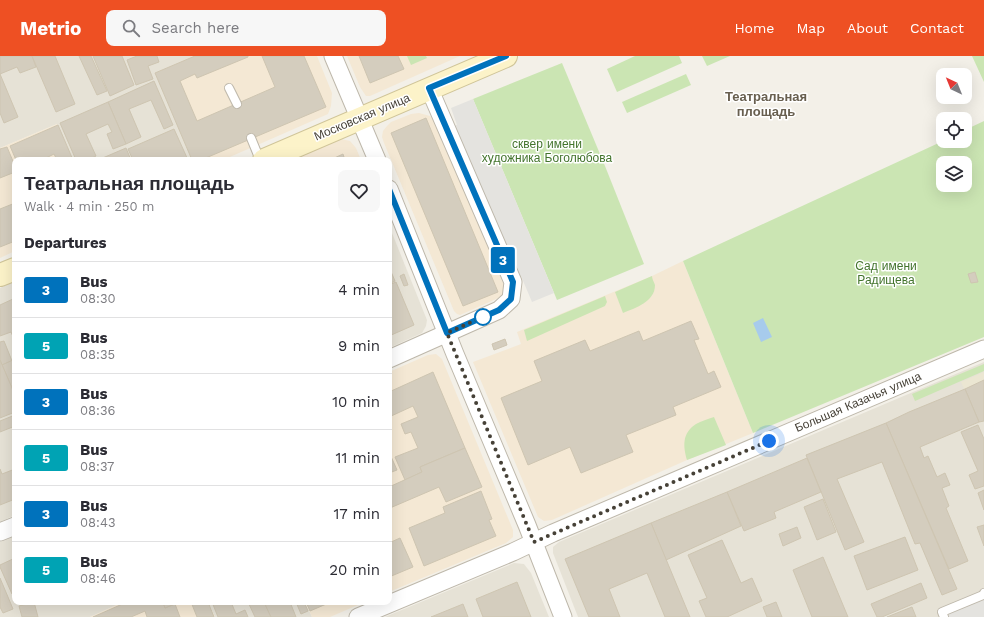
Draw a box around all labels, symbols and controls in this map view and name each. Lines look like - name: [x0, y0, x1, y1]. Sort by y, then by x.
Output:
- search box: [106, 10, 386, 46]
- text: Metrio: [20, 17, 82, 40]
- icon: search: [120, 17, 142, 39]
- text: Search here: [152, 19, 239, 37]
- text: Home: [734, 20, 774, 36]
- text: Map: [796, 20, 825, 36]
- text: About: [847, 20, 888, 36]
- text: Contact: [910, 20, 964, 36]
- north arrow: [936, 68, 972, 104]
- map controls: [936, 68, 972, 192]
- district label: Театральная площадь: [725, 89, 807, 119]
- street label: Московская улица: [312, 90, 412, 144]
- button: locate: [936, 112, 972, 148]
- park label: сквер имени художника Боголюбова: [482, 137, 612, 165]
- button: layers: [936, 156, 972, 192]
- button: heart: [338, 170, 380, 212]
- text: Театральная площадь: [24, 172, 235, 195]
- text: Walk · 4 min · 250 m: [24, 199, 154, 214]
- text: Departures: [24, 234, 107, 252]
- line badge: 3: [490, 247, 516, 273]
- text: 3: [499, 252, 507, 268]
- park label: Сад имени Радищева: [855, 259, 917, 287]
- text: Bus: [80, 273, 108, 291]
- text: 4 min: [338, 281, 380, 299]
- text: 3: [42, 282, 50, 298]
- text: 08:30: [80, 291, 116, 306]
- unlabelled marker: [474, 308, 492, 326]
- text: Bus: [80, 329, 108, 347]
- text: 9 min: [338, 337, 380, 355]
- text: 5: [42, 338, 50, 354]
- text: 08:35: [80, 347, 115, 362]
- street label: Большая Казачья улица: [793, 369, 924, 435]
- text: Bus: [80, 385, 108, 403]
- text: 10 min: [332, 393, 380, 411]
- text: 3: [42, 394, 50, 410]
- text: 08:36: [80, 403, 115, 418]
- your location: [759, 431, 779, 451]
- text: Bus: [80, 441, 108, 459]
- text: 11 min: [336, 449, 380, 467]
- text: 5: [42, 450, 50, 466]
- text: 08:37: [80, 459, 114, 474]
- text: Bus: [80, 497, 108, 515]
- text: 17 min: [333, 505, 380, 523]
- text: 3: [42, 506, 50, 522]
- text: 08:43: [80, 515, 115, 530]
- text: Bus: [80, 553, 108, 571]
- text: 20 min: [329, 561, 380, 579]
- text: 5: [42, 562, 50, 578]
- text: 08:46: [80, 571, 116, 586]

